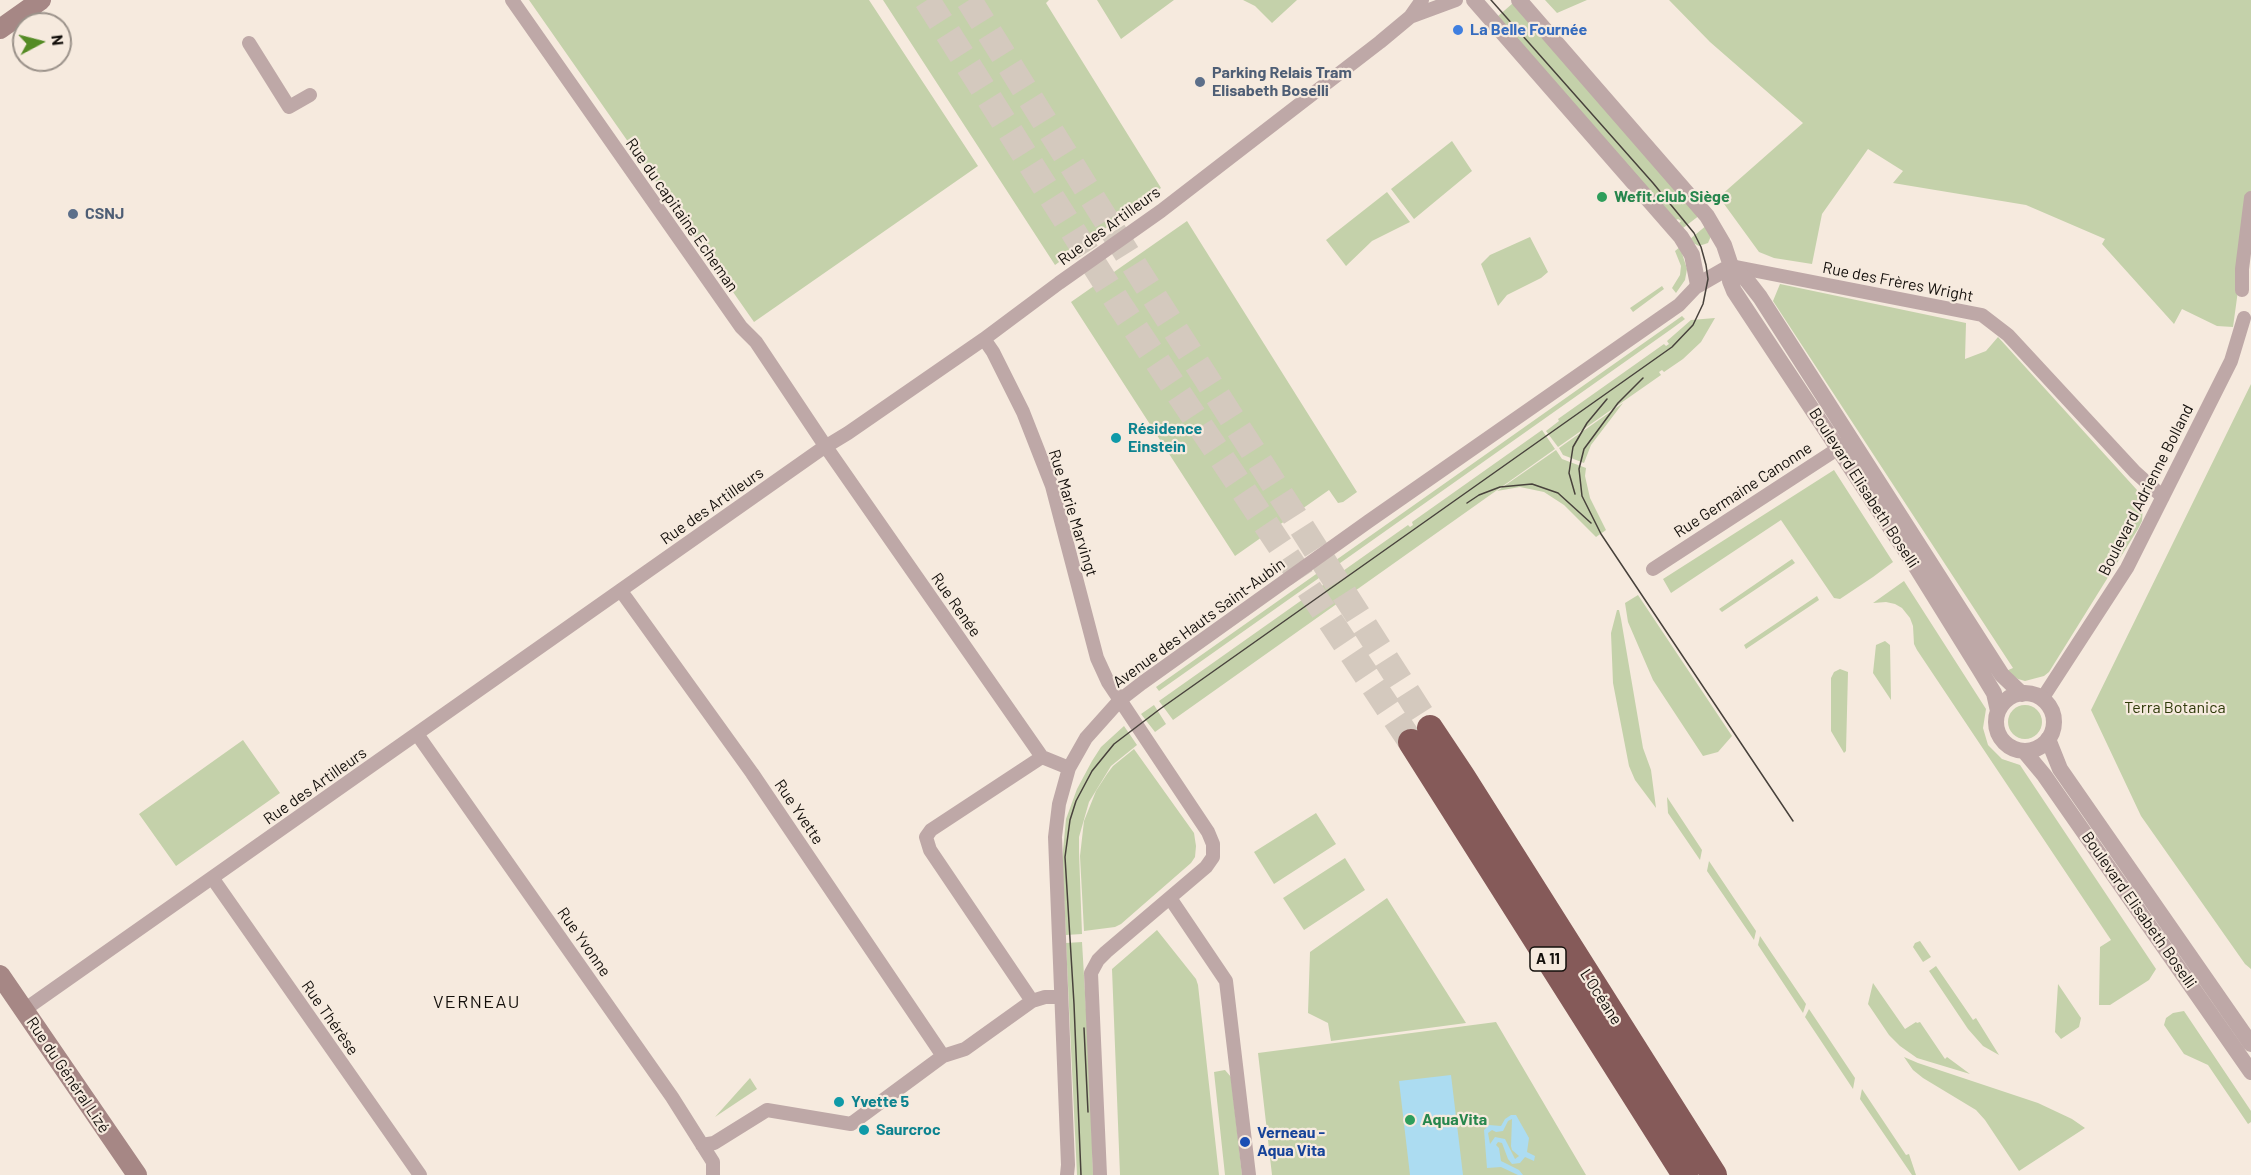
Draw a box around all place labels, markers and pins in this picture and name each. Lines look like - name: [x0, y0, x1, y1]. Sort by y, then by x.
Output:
- place label: La Belle Fournée: [1470, 20, 1587, 40]
- marker: La Belle Fournée: [1451, 23, 1465, 37]
- place label: Parking Relais Tram Elisabeth Boselli: [1212, 63, 1352, 101]
- marker: Parking Relais Tram Elisabeth Boselli: [1193, 75, 1207, 89]
- place label: Wefit.club Siège: [1614, 187, 1730, 207]
- marker: Wefit.club Siège: [1595, 190, 1609, 204]
- place label: CSNJ: [85, 204, 124, 224]
- marker: CSNJ: [66, 207, 80, 221]
- place label: Résidence Einstein: [1128, 419, 1202, 457]
- marker: Résidence Einstein: [1109, 431, 1123, 445]
- place label: Yvette 5: [851, 1092, 909, 1112]
- marker: Yvette 5: [832, 1095, 846, 1109]
- place label: AquaVita: [1422, 1110, 1487, 1130]
- marker: AquaVita: [1403, 1113, 1417, 1127]
- place label: Saurcroc: [876, 1120, 941, 1140]
- marker: Saurcroc: [857, 1123, 871, 1137]
- place label: Verneau - Aqua Vita: [1257, 1123, 1325, 1161]
- marker: Verneau - Aqua Vita: [1238, 1135, 1252, 1149]

